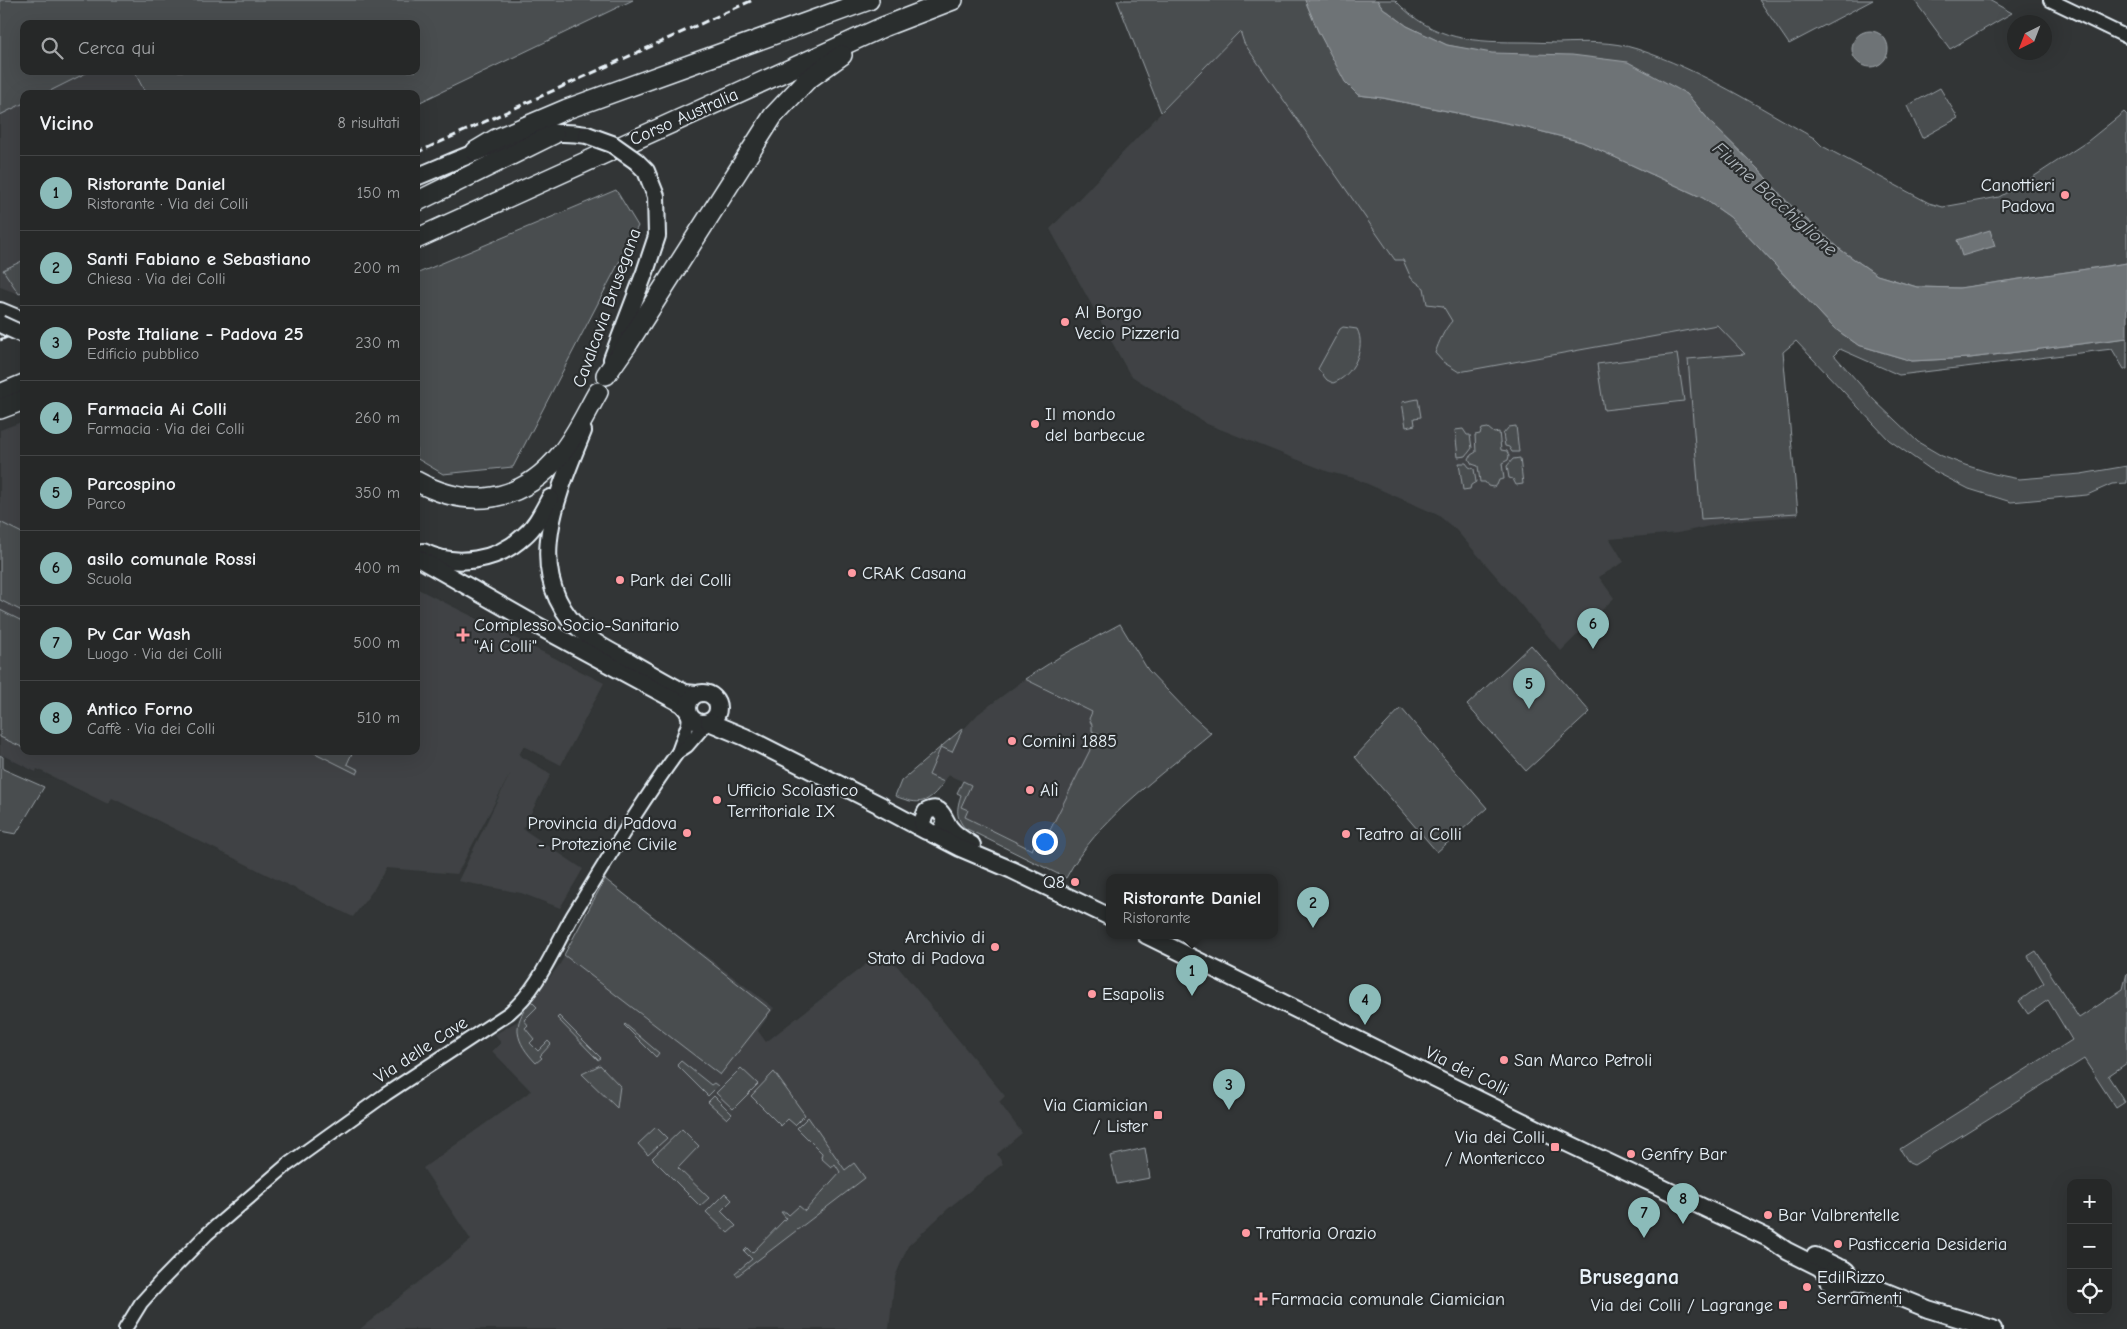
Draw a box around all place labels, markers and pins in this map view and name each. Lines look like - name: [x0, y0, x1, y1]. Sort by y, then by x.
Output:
- place label: Canottieri Padova: [1981, 175, 2055, 217]
- marker: Canottieri Padova: [2059, 189, 2071, 201]
- place label: Al Borgo Vecio Pizzeria: [1075, 302, 1180, 344]
- marker: Al Borgo Vecio Pizzeria: [1059, 316, 1071, 328]
- place label: Il mondo del barbecue: [1045, 404, 1145, 446]
- marker: Il mondo del barbecue: [1029, 418, 1041, 430]
- place label: CRAK Casana: [862, 563, 967, 584]
- marker: CRAK Casana: [846, 567, 858, 579]
- place label: Park dei Colli: [630, 570, 732, 591]
- marker: Park dei Colli: [614, 574, 626, 586]
- pin: 6: [1577, 608, 1609, 649]
- place label: Complesso Socio-Sanitario "Ai Colli": [474, 615, 679, 657]
- marker: Complesso Socio-Sanitario "Ai Colli": [456, 628, 470, 642]
- pin: 5: [1513, 668, 1545, 709]
- place label: Comini 1885: [1022, 731, 1117, 752]
- marker: Comini 1885: [1006, 735, 1018, 747]
- place label: Ufficio Scolastico Territoriale IX: [727, 780, 858, 822]
- place label: Alì: [1040, 780, 1059, 801]
- marker: Alì: [1024, 784, 1036, 796]
- marker: Ufficio Scolastico Territoriale IX: [711, 794, 723, 806]
- place label: Provincia di Padova - Protezione Civile: [528, 813, 677, 855]
- place label: Teatro ai Colli: [1356, 824, 1462, 845]
- marker: Provincia di Padova - Protezione Civile: [681, 827, 693, 839]
- marker: Teatro ai Colli: [1340, 828, 1352, 840]
- place label: Q8: [1043, 872, 1065, 893]
- marker: Q8: [1069, 876, 1081, 888]
- pin: 2: [1297, 887, 1329, 928]
- place label: Archivio di Stato di Padova: [867, 927, 985, 969]
- marker: Archivio di Stato di Padova: [989, 941, 1001, 953]
- pin: 1: [1176, 955, 1208, 996]
- place label: Esapolis: [1102, 984, 1164, 1005]
- pin: 4: [1349, 984, 1381, 1025]
- marker: Esapolis: [1086, 988, 1098, 1000]
- place label: San Marco Petroli: [1514, 1050, 1652, 1071]
- marker: San Marco Petroli: [1498, 1054, 1510, 1066]
- pin: 3: [1213, 1069, 1245, 1110]
- place label: Via Ciamician / Lister: [1044, 1095, 1149, 1137]
- marker: Via Ciamician / Lister: [1152, 1109, 1164, 1121]
- place label: Via dei Colli / Montericco: [1445, 1127, 1545, 1169]
- marker: Via dei Colli / Montericco: [1549, 1141, 1561, 1153]
- place label: Genfry Bar: [1641, 1144, 1728, 1165]
- marker: Genfry Bar: [1625, 1148, 1637, 1160]
- pin: 8: [1667, 1183, 1699, 1224]
- pin: 7: [1628, 1197, 1660, 1238]
- place label: Bar Valbrentelle: [1778, 1205, 1899, 1226]
- marker: Bar Valbrentelle: [1762, 1209, 1774, 1221]
- place label: Trattoria Orazio: [1256, 1223, 1376, 1244]
- marker: Trattoria Orazio: [1240, 1227, 1252, 1239]
- place label: Pasticceria Desideria: [1848, 1234, 2007, 1255]
- marker: Pasticceria Desideria: [1832, 1238, 1844, 1250]
- place label: EdilRizzo Serramenti: [1817, 1267, 1902, 1309]
- marker: EdilRizzo Serramenti: [1801, 1281, 1813, 1293]
- place label: Farmacia comunale Ciamician: [1271, 1289, 1505, 1310]
- marker: Farmacia comunale Ciamician: [1255, 1293, 1267, 1305]
- place label: Via dei Colli / Lagrange: [1591, 1295, 1773, 1316]
- marker: Via dei Colli / Lagrange: [1777, 1299, 1789, 1311]

